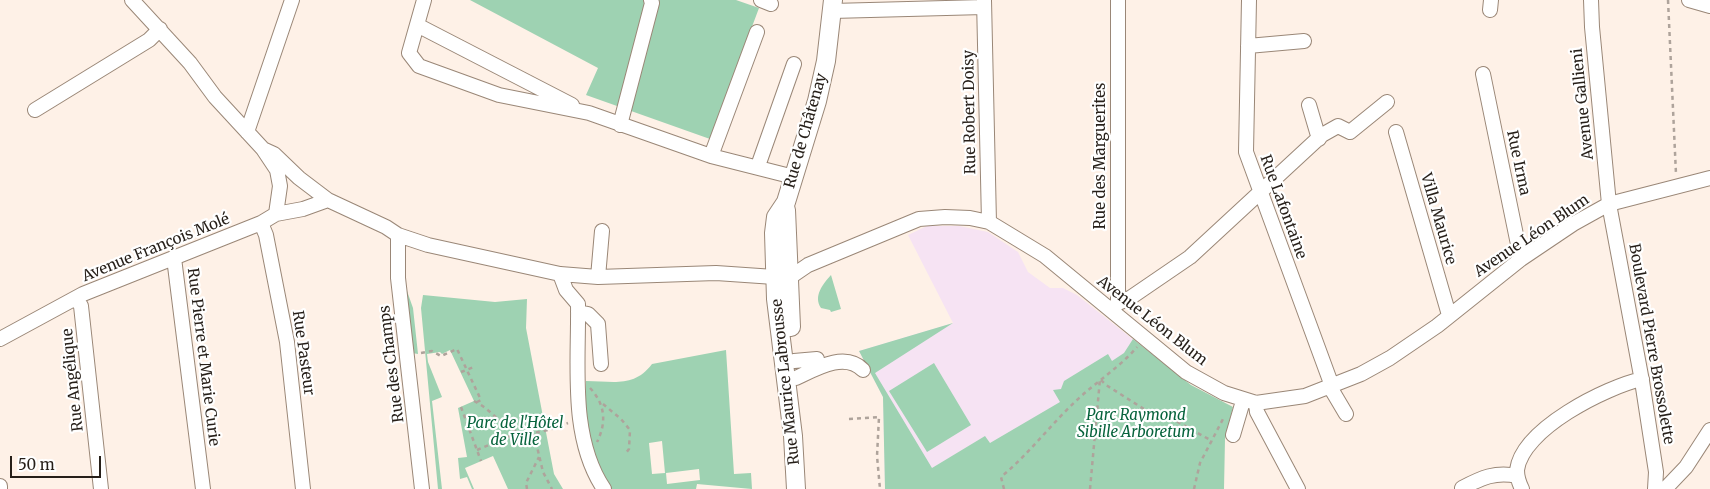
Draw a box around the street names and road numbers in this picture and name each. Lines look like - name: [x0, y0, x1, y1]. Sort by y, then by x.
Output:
- street label: Avenue Gallieni: [1568, 47, 1598, 161]
- street label: Rue Robert Doisy: [960, 50, 980, 174]
- street label: Rue de Châtenay: [781, 71, 831, 191]
- street label: Rue des Marguerites: [1092, 83, 1110, 229]
- street label: Rue Irma: [1502, 129, 1534, 197]
- street label: Rue Lafontaine: [1256, 153, 1310, 261]
- street label: Villa Maurice: [1416, 171, 1460, 267]
- street label: Avenue Léon Blum: [1471, 191, 1593, 281]
- street label: Avenue François Molé: [80, 210, 232, 286]
- street label: Boulevard Pierre Brossolette: [1624, 242, 1678, 446]
- street label: Rue Pierre et Marie Curie: [183, 267, 223, 447]
- street label: Avenue Léon Blum: [1093, 272, 1211, 370]
- street label: Rue Maurice Labrousse: [768, 298, 804, 466]
- street label: Rue des Champs: [376, 304, 408, 424]
- street label: Rue Pasteur: [288, 310, 318, 396]
- street label: Rue Angélique: [59, 328, 87, 432]

